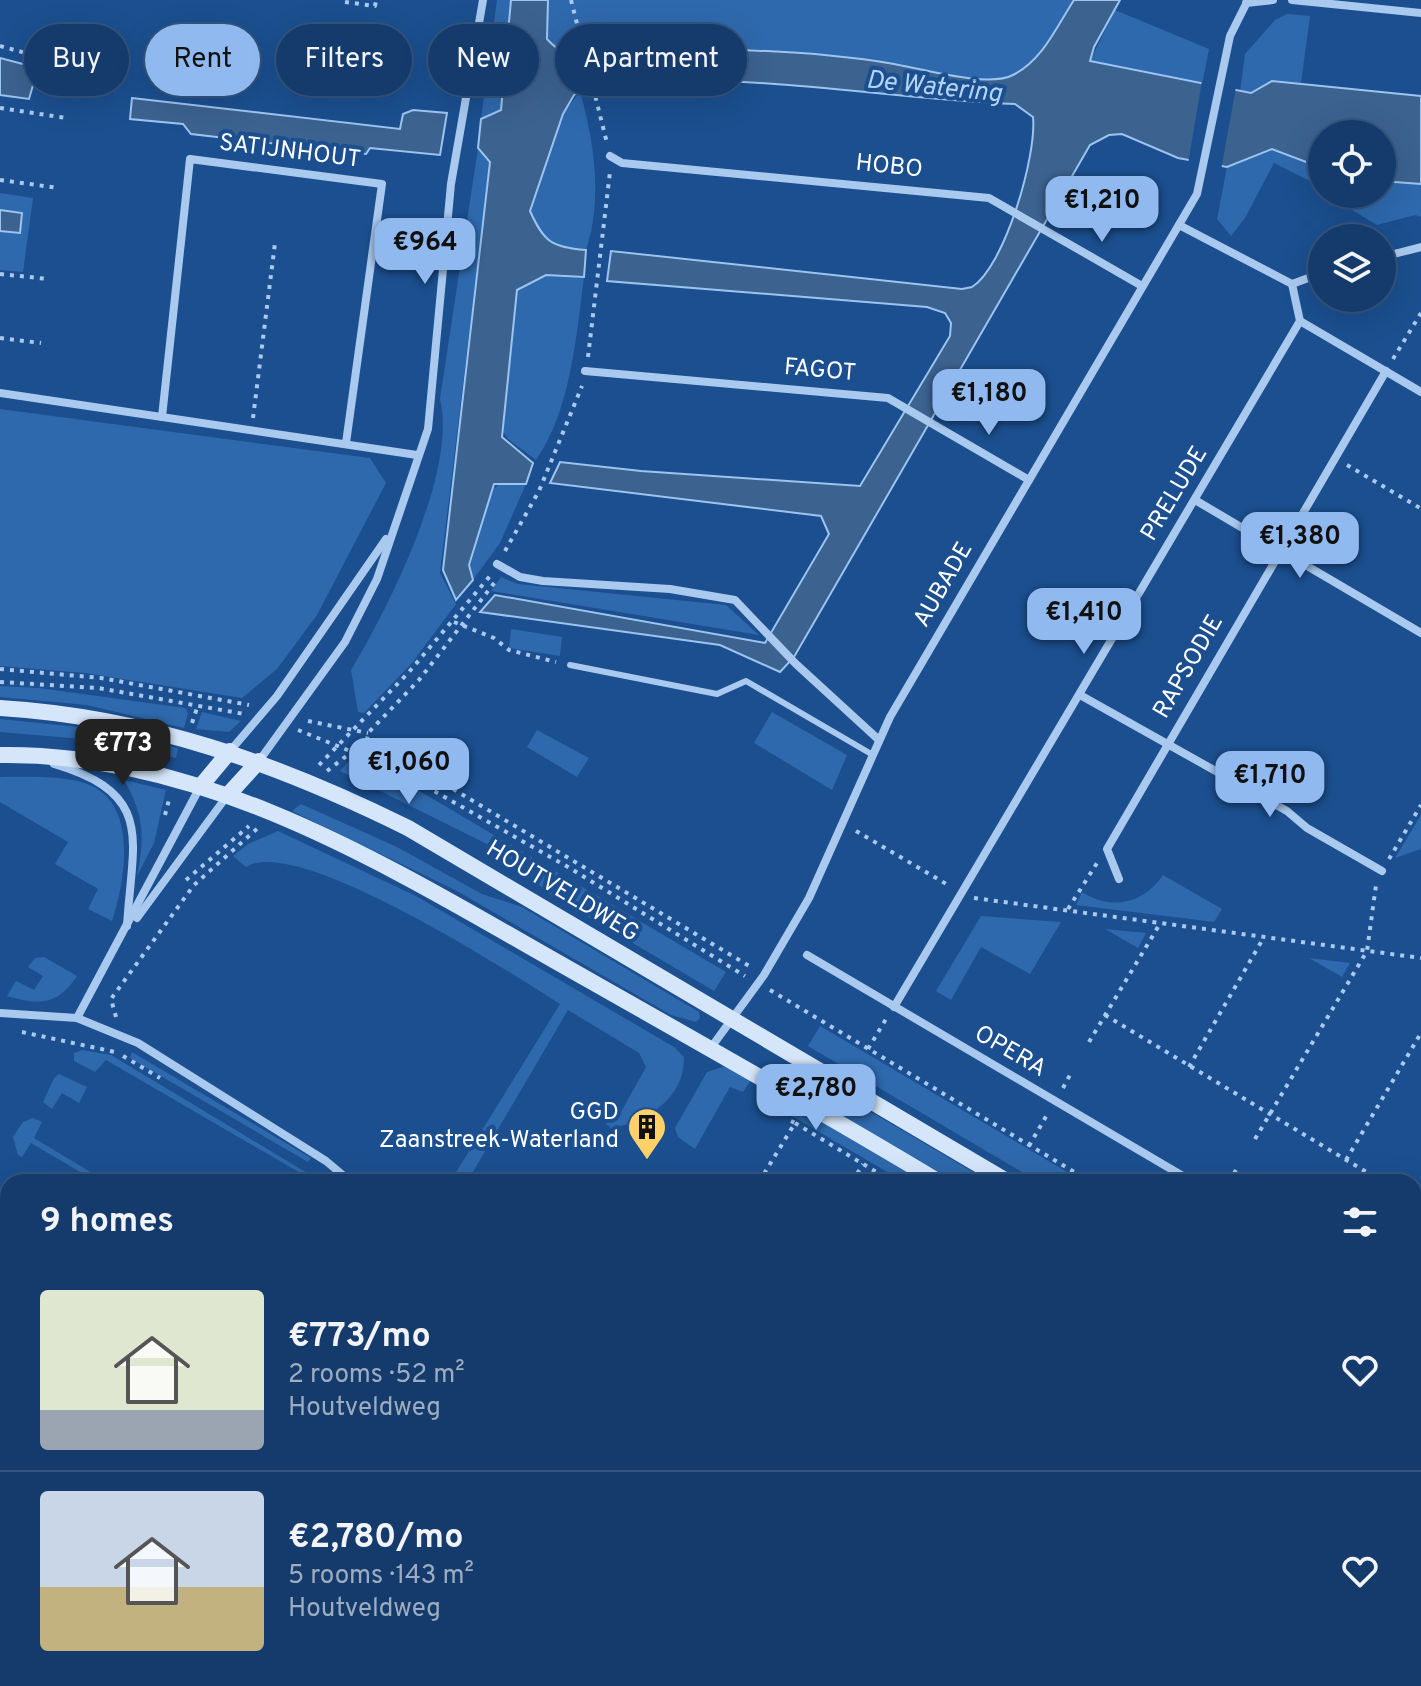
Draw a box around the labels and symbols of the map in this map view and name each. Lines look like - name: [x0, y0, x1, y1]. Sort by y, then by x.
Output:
- water label: De Watering: [865, 64, 1004, 112]
- street label: SATIJNHOUT: [217, 128, 363, 176]
- street label: HOBO: [854, 149, 924, 185]
- pin: €1,210: [1037, 176, 1167, 244]
- pin: €964: [378, 218, 472, 286]
- street label: FAGOT: [783, 353, 857, 389]
- pin: €1,180: [924, 369, 1054, 437]
- street label: PRELUDE: [1135, 441, 1215, 547]
- pin: €1,380: [1235, 512, 1365, 580]
- street label: AUBADE: [908, 537, 980, 633]
- pin: €1,410: [1019, 588, 1149, 656]
- street label: RAPSODIE: [1147, 610, 1231, 724]
- pin: €773: [76, 719, 170, 787]
- pin: €1,060: [344, 738, 474, 806]
- pin: €1,710: [1205, 751, 1335, 819]
- street label: HOUTVELDWEG: [480, 835, 644, 949]
- street label: OPERA: [969, 1019, 1051, 1085]
- pin: €2,780: [751, 1064, 881, 1132]
- place label: GGD Zaanstreek-Waterland: [379, 1098, 619, 1156]
- building icon: GGD Zaanstreek-Waterland: [626, 1106, 668, 1161]

